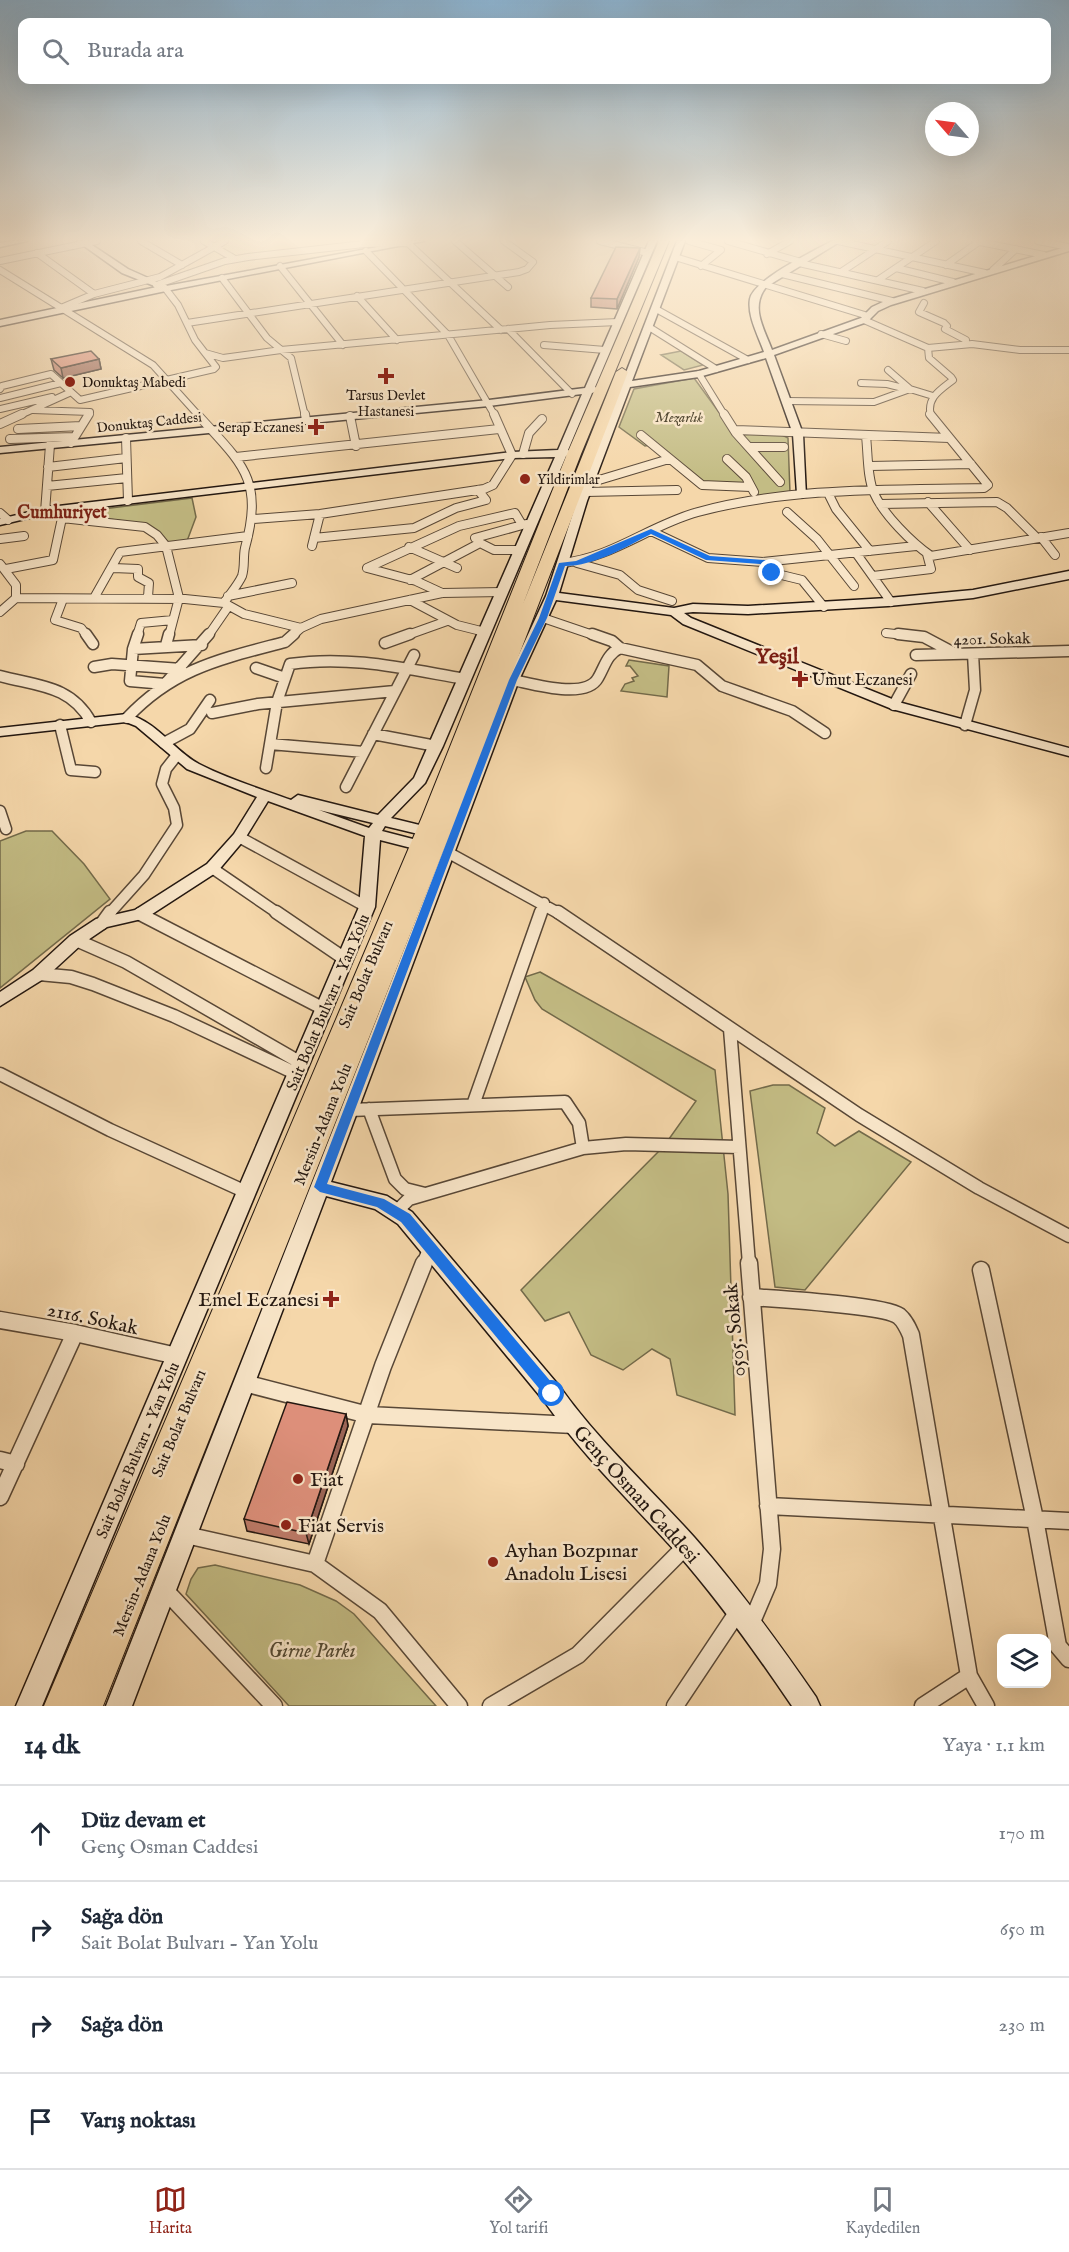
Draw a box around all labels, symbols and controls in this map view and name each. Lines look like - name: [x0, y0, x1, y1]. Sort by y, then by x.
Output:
- search box: [18, 18, 1051, 84]
- icon: search: [39, 35, 72, 68]
- text: Burada ara: [87, 37, 184, 65]
- north arrow: [925, 102, 979, 156]
- marker: Tarsus Devlet Hastanesi: [377, 367, 395, 385]
- place label: Donuktaş Mabedi: [82, 374, 186, 392]
- marker: Donuktaş Mabedi: [63, 375, 77, 389]
- place label: Tarsus Devlet Hastanesi: [346, 387, 426, 421]
- street label: Donuktaş Caddesi: [96, 408, 203, 437]
- park label: Mezarlık: [655, 409, 703, 427]
- place label: Serap Eczanesi: [218, 419, 304, 437]
- marker: Serap Eczanesi: [309, 420, 323, 434]
- place label: Yildirimlar: [537, 471, 600, 489]
- marker: Yildirimlar: [518, 472, 532, 486]
- district label: Cumhuriyet: [17, 502, 108, 525]
- route end: [758, 559, 784, 585]
- street label: 4201. Sokak: [953, 629, 1031, 651]
- district label: Yeşil: [755, 643, 800, 671]
- place label: Umut Eczanesi: [812, 671, 913, 691]
- marker: Umut Eczanesi: [793, 672, 807, 686]
- street label: Sait Bolat Bulvarı - Yan Yolu: [283, 912, 375, 1094]
- street label: Sait Bolat Bulvarı: [335, 918, 399, 1032]
- street label: Mersin-Adana Yolu: [290, 1061, 358, 1189]
- street label: 0505. Sokak: [719, 1282, 752, 1378]
- place label: Emel Eczanesi: [198, 1288, 319, 1313]
- marker: Emel Eczanesi: [324, 1292, 338, 1306]
- street label: 2116. Sokak: [45, 1298, 141, 1341]
- street label: Sait Bolat Bulvarı - Yan Yolu: [93, 1360, 185, 1542]
- street label: Sait Bolat Bulvarı: [148, 1367, 212, 1481]
- route start: [538, 1380, 564, 1406]
- street label: Genç Osman Caddesi: [567, 1421, 704, 1569]
- place label: Fiat: [310, 1468, 344, 1493]
- marker: Fiat: [291, 1472, 305, 1486]
- street label: Mersin-Adana Yolu: [109, 1512, 177, 1640]
- place label: Fiat Servis: [298, 1514, 384, 1539]
- marker: Fiat Servis: [279, 1518, 293, 1532]
- place label: Ayhan Bozpınar Anadolu Lisesi: [504, 1539, 639, 1587]
- marker: Ayhan Bozpınar Anadolu Lisesi: [486, 1555, 500, 1569]
- map controls: [997, 1634, 1051, 1688]
- button: layers: [997, 1634, 1051, 1688]
- park label: Girne Parkı: [269, 1639, 355, 1664]
- text: 14 dk: [24, 1729, 80, 1762]
- text: Yaya · 1.1 km: [942, 1733, 1045, 1758]
- text: Düz devam et: [81, 1807, 206, 1835]
- icon: ahead: [24, 1817, 57, 1850]
- text: 170 m: [999, 1821, 1045, 1846]
- text: Genç Osman Caddesi: [81, 1835, 258, 1860]
- text: Sağa dön: [81, 1903, 163, 1931]
- icon: right: [24, 1913, 57, 1946]
- text: 650 m: [1000, 1917, 1045, 1942]
- text: Sait Bolat Bulvarı - Yan Yolu: [81, 1931, 318, 1956]
- icon: right: [24, 2009, 57, 2042]
- text: Sağa dön: [81, 2011, 163, 2039]
- text: 230 m: [999, 2013, 1045, 2038]
- icon: arrive: [24, 2105, 57, 2138]
- text: Varış noktası: [81, 2107, 196, 2135]
- tab: Harita: [149, 2183, 192, 2239]
- tab: Yol tarifi: [489, 2183, 548, 2239]
- tab: Kaydedilen: [846, 2183, 920, 2239]

